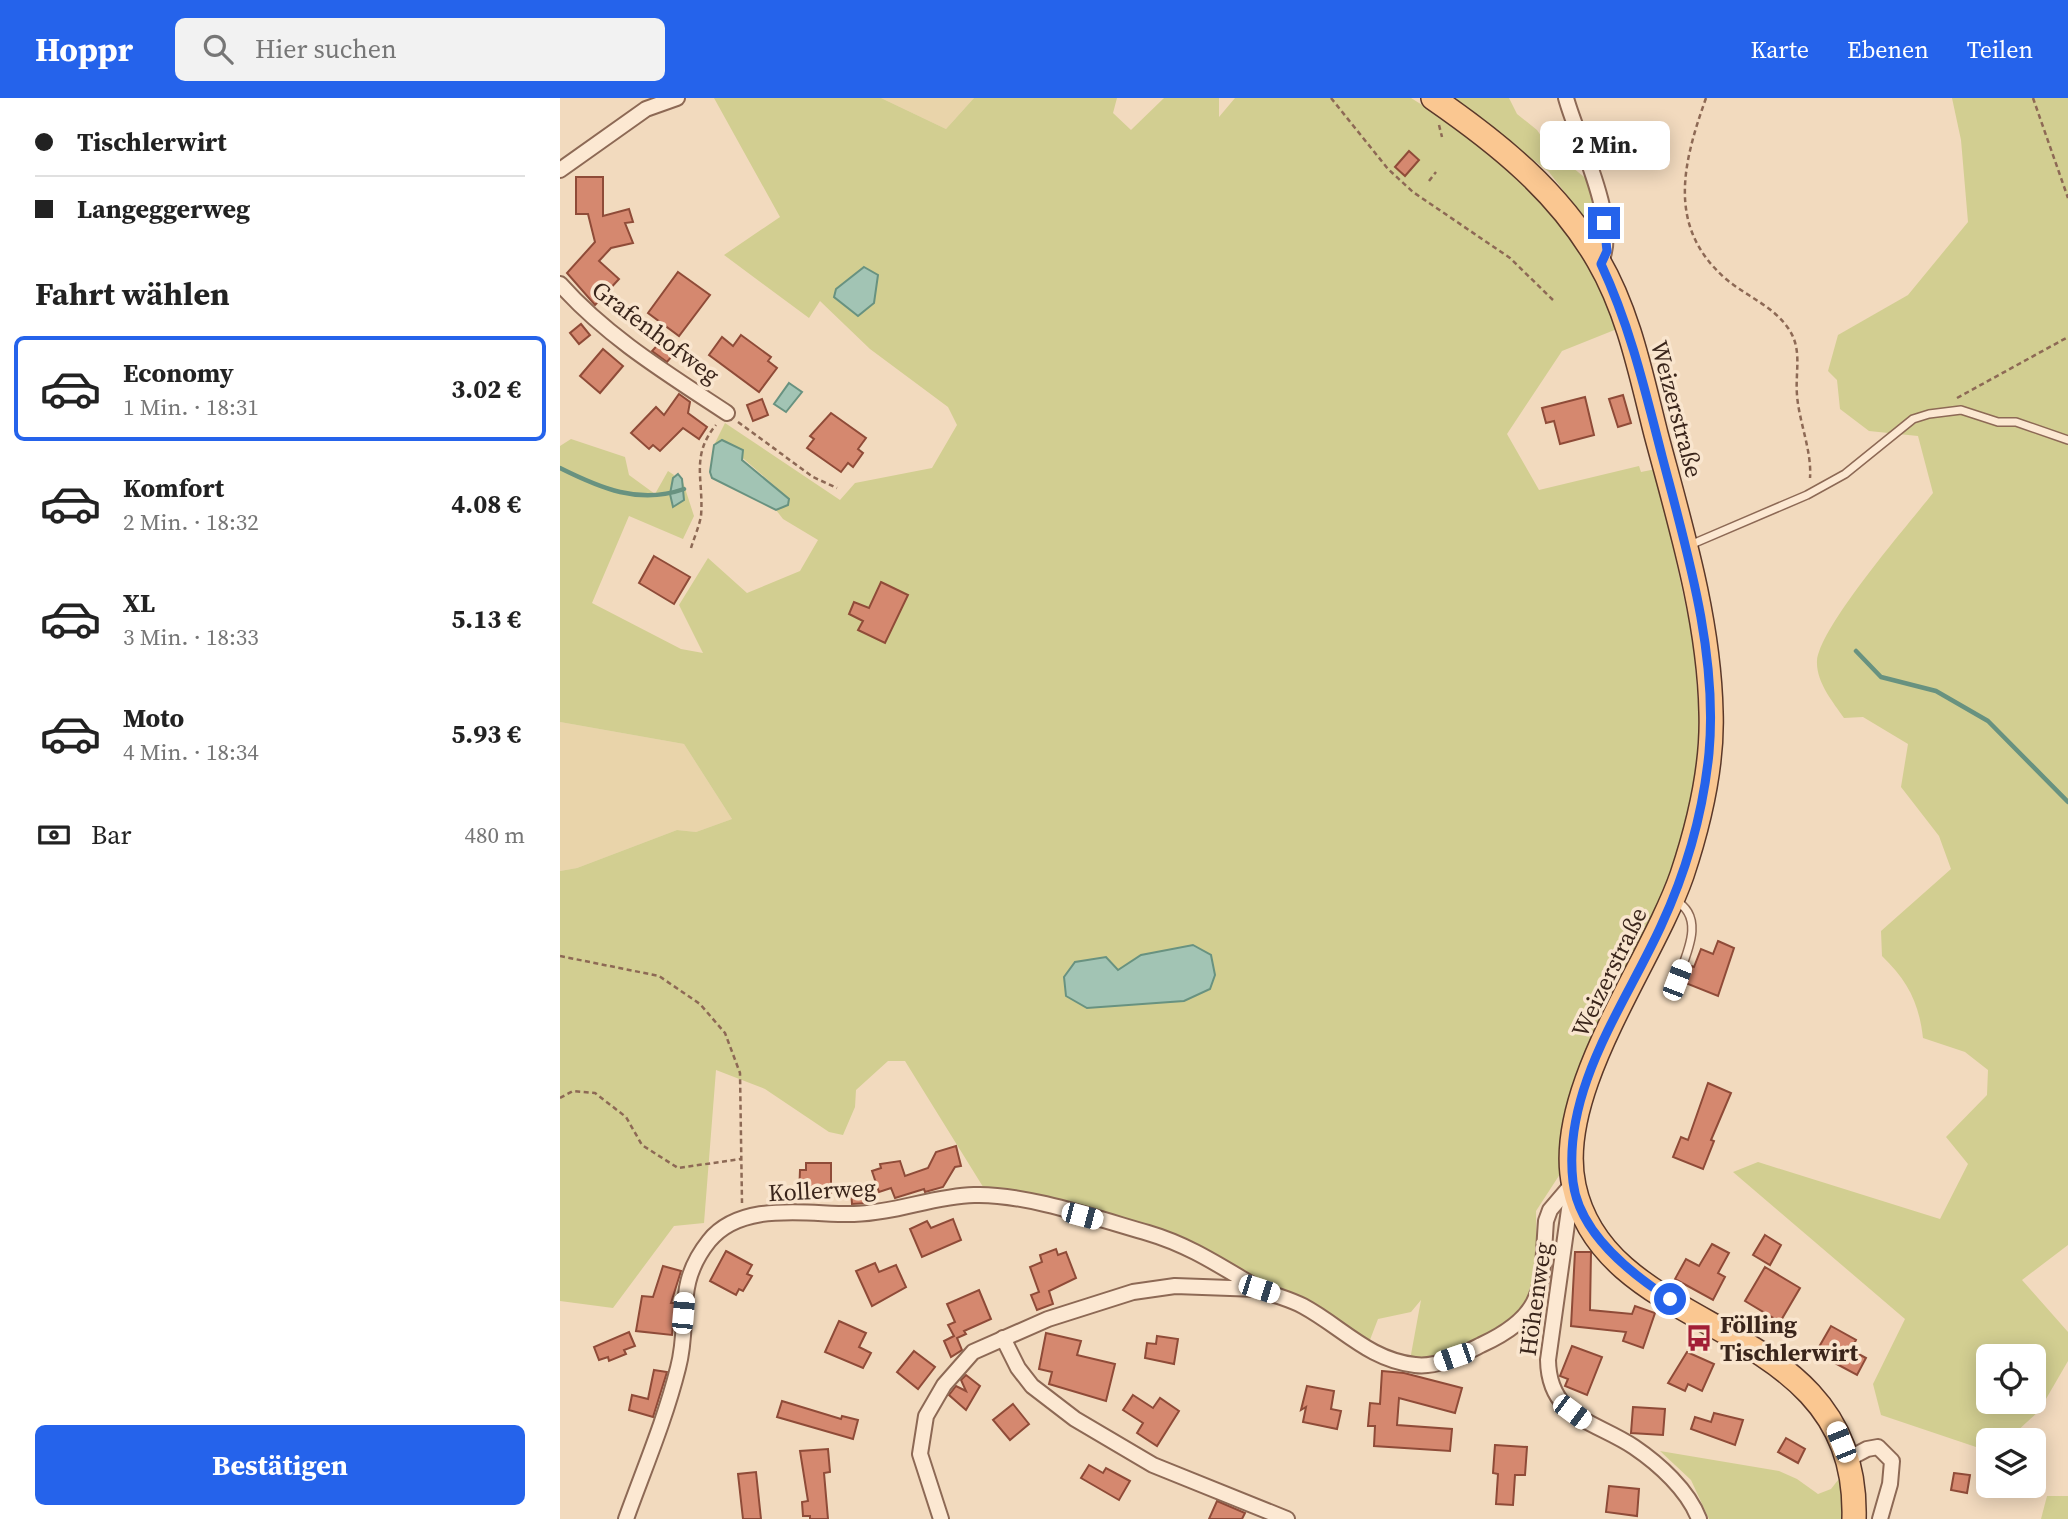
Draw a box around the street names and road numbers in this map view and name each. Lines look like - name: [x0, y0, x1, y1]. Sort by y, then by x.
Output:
- street label: Grafenhofweg: [585, 273, 727, 391]
- street label: Weizerstraße: [1643, 337, 1711, 481]
- street label: Weizerstraße: [1563, 902, 1655, 1042]
- street label: Kollerweg: [767, 1171, 877, 1209]
- street label: Höhenweg: [1511, 1240, 1559, 1358]

